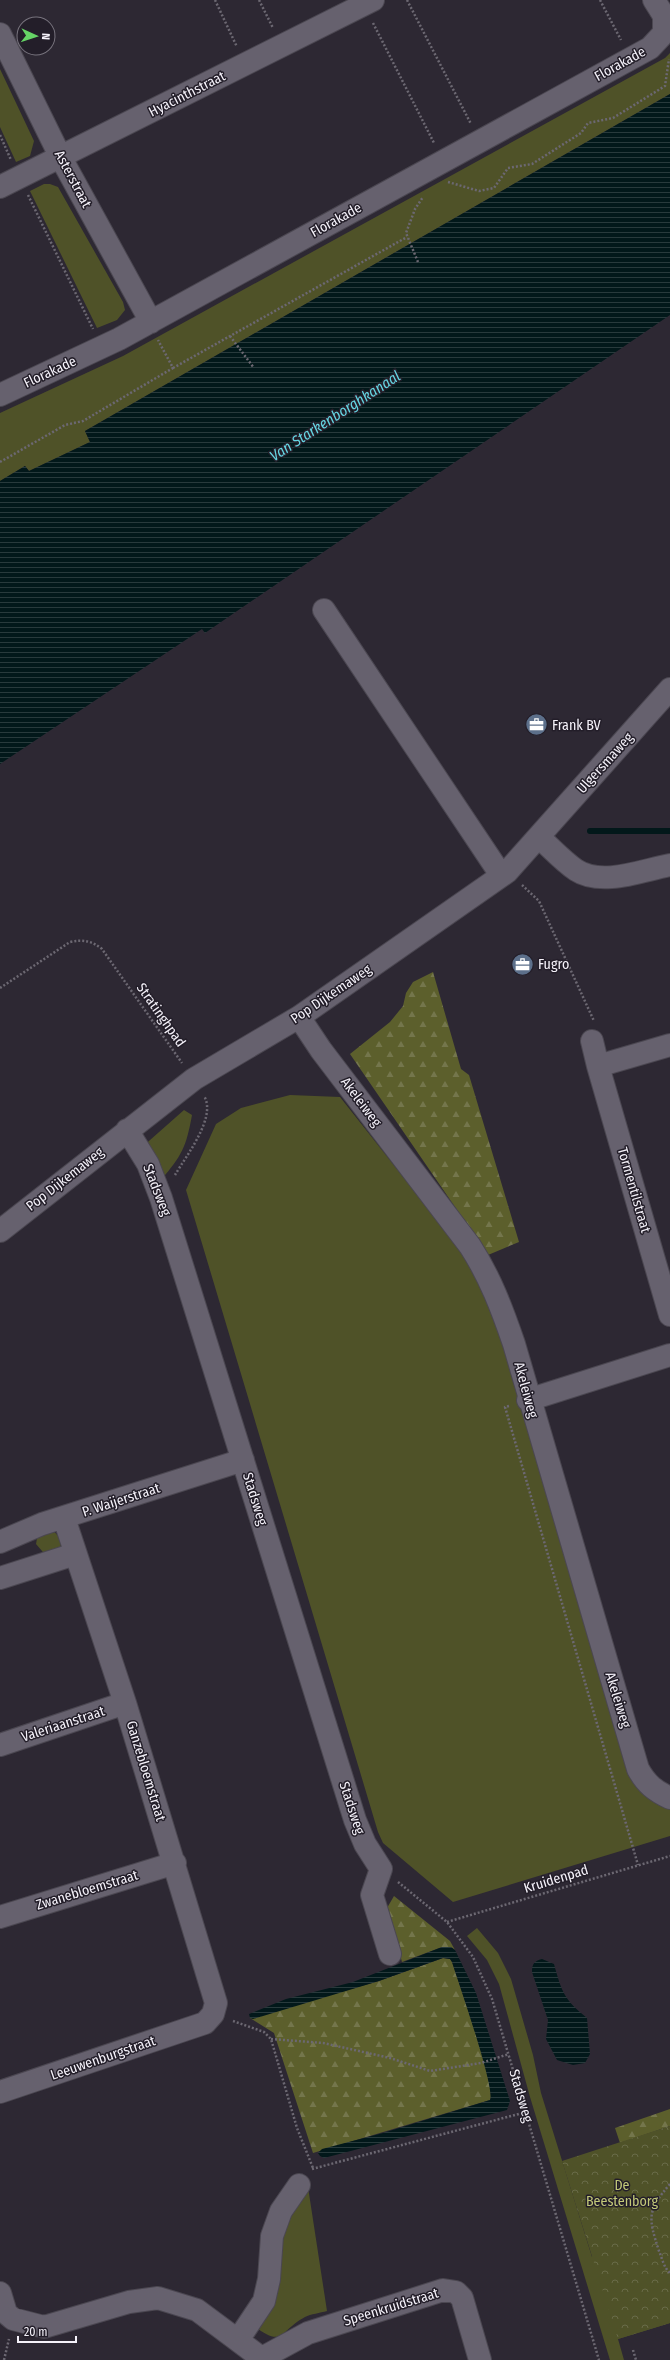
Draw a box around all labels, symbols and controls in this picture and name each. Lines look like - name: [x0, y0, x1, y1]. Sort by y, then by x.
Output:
- north arrow: [16, 16, 56, 56]
- text: N: [39, 33, 52, 40]
- street label: Florakade: [591, 43, 649, 85]
- street label: Hyacinthstraat: [146, 67, 228, 121]
- street label: Asterstraat: [51, 147, 95, 211]
- street label: Florakade: [307, 199, 365, 241]
- street label: Florakade: [21, 352, 79, 392]
- water label: Van Starkenborghkanaal: [266, 367, 404, 465]
- office icon: Frank BV: [523, 712, 549, 738]
- place label: Frank BV: [552, 717, 602, 734]
- street label: Ulgersmaweg: [573, 729, 637, 797]
- office icon: Fugro: [510, 951, 536, 977]
- place label: Fugro: [538, 956, 569, 973]
- street label: Pop Dijkemaweg: [287, 961, 375, 1027]
- street label: Stratinghpad: [133, 980, 189, 1050]
- street label: Akeleiweg: [337, 1074, 385, 1130]
- street label: Pop Dijkemaweg: [23, 1143, 107, 1215]
- street label: Tormentilstraat: [614, 1145, 654, 1235]
- street label: Stadsweg: [139, 1162, 175, 1219]
- street label: Akeleiweg: [510, 1360, 542, 1420]
- street label: Stadsweg: [239, 1471, 271, 1528]
- street label: P. Waijerstraat: [80, 1479, 162, 1521]
- street label: Akeleiweg: [601, 1670, 635, 1730]
- street label: Valeriaanstraat: [19, 1702, 107, 1745]
- street label: Ganzebloemstraat: [123, 1719, 169, 1824]
- street label: Stadsweg: [336, 1780, 369, 1837]
- street label: Kruidenpad: [522, 1861, 590, 1897]
- street label: Zwanebloemstraat: [34, 1866, 141, 1914]
- street label: Leeuwenburgstraat: [48, 2032, 158, 2084]
- street label: Stadsweg: [505, 2068, 537, 2125]
- park label: De Beestenborg: [586, 2177, 659, 2210]
- street label: Speenkruidstraat: [341, 2284, 441, 2330]
- scale bar: [18, 2318, 76, 2344]
- text: 20 m: [24, 2325, 48, 2339]

